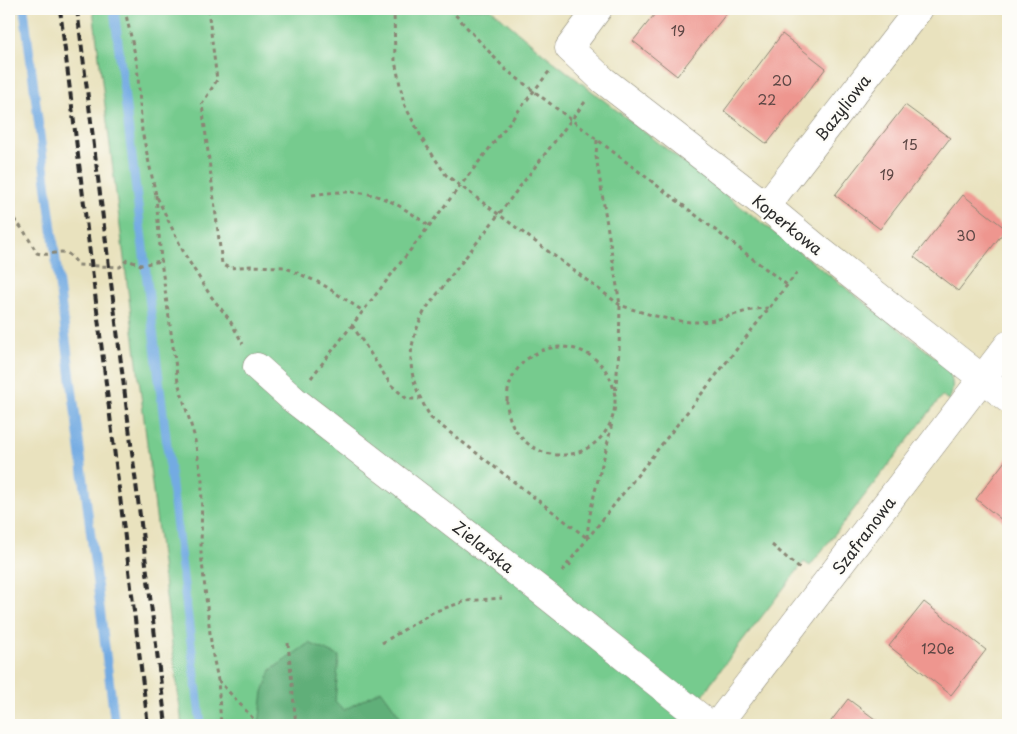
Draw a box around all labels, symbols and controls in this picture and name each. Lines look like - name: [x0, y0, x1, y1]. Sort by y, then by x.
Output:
- house number: 19: [671, 20, 685, 41]
- street label: Bazyliowa: [808, 69, 876, 145]
- house number: 20: [772, 70, 792, 91]
- house number: 22: [758, 89, 776, 110]
- house number: 15: [902, 134, 918, 155]
- house number: 19: [880, 164, 894, 185]
- street label: Koperkowa: [748, 188, 828, 260]
- house number: 30: [956, 225, 976, 246]
- street label: Szafranowa: [826, 491, 900, 579]
- street label: Zielarska: [448, 514, 520, 578]
- house number: 120e: [921, 638, 955, 659]

